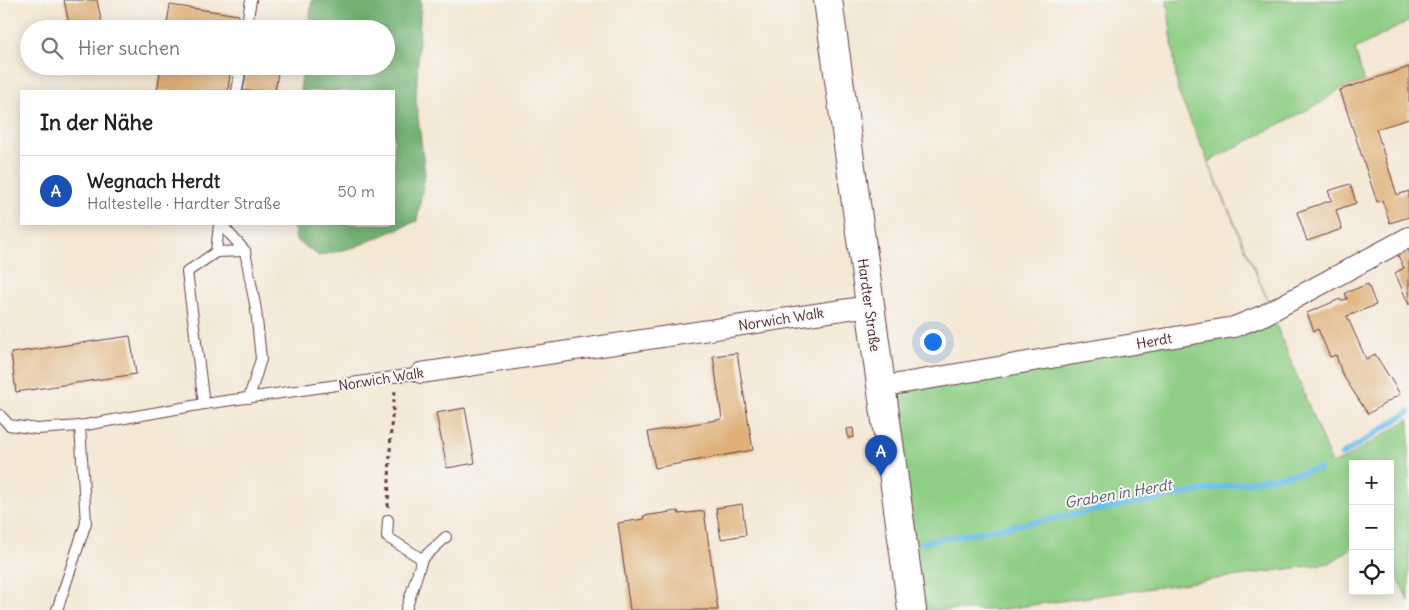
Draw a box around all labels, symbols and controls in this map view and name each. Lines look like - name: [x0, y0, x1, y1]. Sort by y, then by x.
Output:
- search box: [20, 20, 395, 75]
- icon: search: [38, 34, 66, 62]
- text: Hier suchen: [78, 36, 180, 60]
- text: In der Nähe: [40, 109, 153, 136]
- text: Wegnach Herdt: [87, 169, 220, 193]
- text: A: [51, 181, 61, 201]
- text: 50 m: [337, 181, 375, 201]
- text: Haltestelle · Hardter Straße: [87, 193, 281, 213]
- street label: Hardter Straße: [854, 257, 884, 353]
- street label: Norwich Walk: [737, 303, 825, 335]
- your location: [920, 329, 946, 355]
- street label: Herdt: [1135, 329, 1174, 353]
- street label: Norwich Walk: [337, 363, 425, 395]
- pin: A: [865, 435, 897, 476]
- map controls: [1349, 460, 1394, 595]
- button: +: [1349, 460, 1394, 505]
- water label: Graben in Herdt: [1063, 474, 1175, 512]
- button: −: [1349, 505, 1394, 550]
- button: locate: [1349, 550, 1394, 595]

